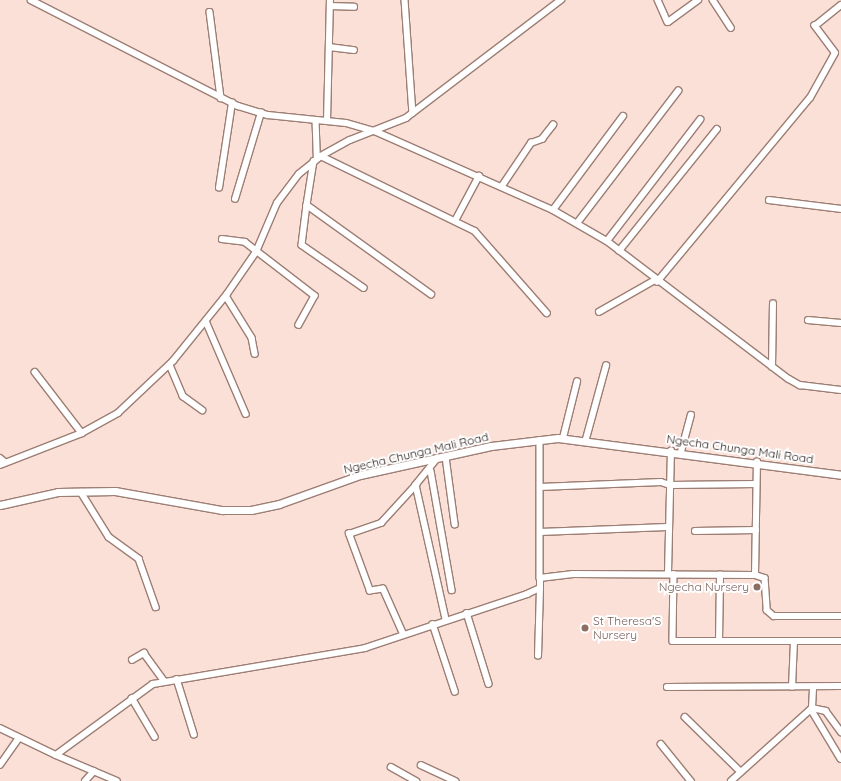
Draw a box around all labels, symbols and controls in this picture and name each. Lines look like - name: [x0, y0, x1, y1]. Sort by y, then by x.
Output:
- street label: Ngecha Chunga Mali Road: [342, 429, 490, 477]
- street label: Ngecha Chunga Mali Road: [666, 432, 814, 466]
- place label: Ngecha Nursery: [659, 580, 749, 594]
- marker: Ngecha Nursery: [752, 582, 762, 592]
- place label: St Theresa'S Nursery: [593, 614, 661, 642]
- marker: St Theresa'S Nursery: [580, 623, 590, 633]

